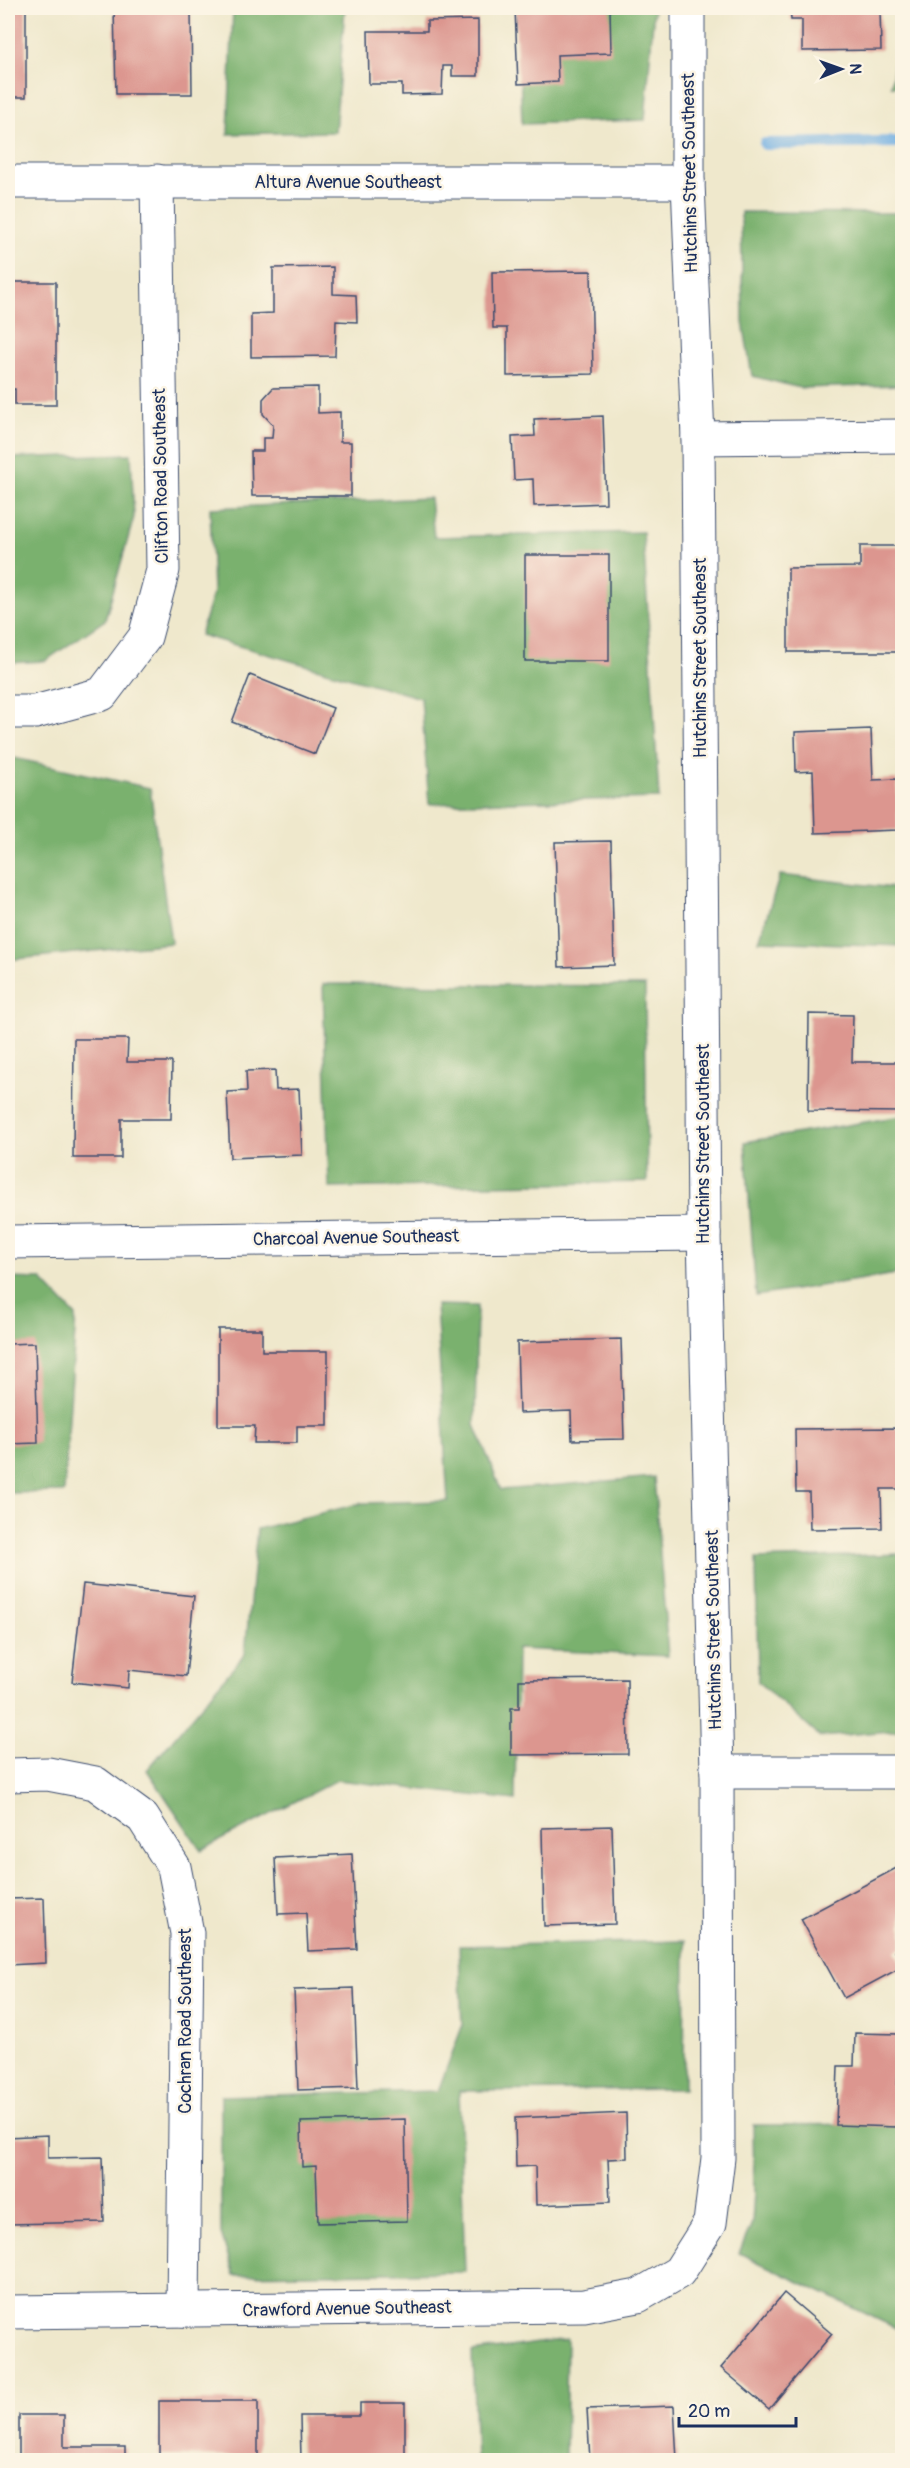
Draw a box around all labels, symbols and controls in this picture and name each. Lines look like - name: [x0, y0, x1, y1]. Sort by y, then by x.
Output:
- north arrow: [811, 39, 871, 99]
- text: N: [845, 63, 865, 75]
- street label: Hutchins Street Southeast: [677, 72, 703, 273]
- street label: Altura Avenue Southeast: [254, 171, 443, 194]
- street label: Clifton Road Southeast: [148, 387, 174, 564]
- street label: Hutchins Street Southeast: [689, 557, 712, 758]
- street label: Hutchins Street Southeast: [692, 1043, 715, 1244]
- street label: Charcoal Avenue Southeast: [253, 1225, 460, 1251]
- street label: Hutchins Street Southeast: [701, 1529, 727, 1730]
- street label: Cochran Road Southeast: [174, 1928, 197, 2114]
- street label: Crawford Avenue Southeast: [242, 2296, 453, 2322]
- scale bar: [679, 2390, 796, 2428]
- text: 20 m: [688, 2400, 730, 2423]

